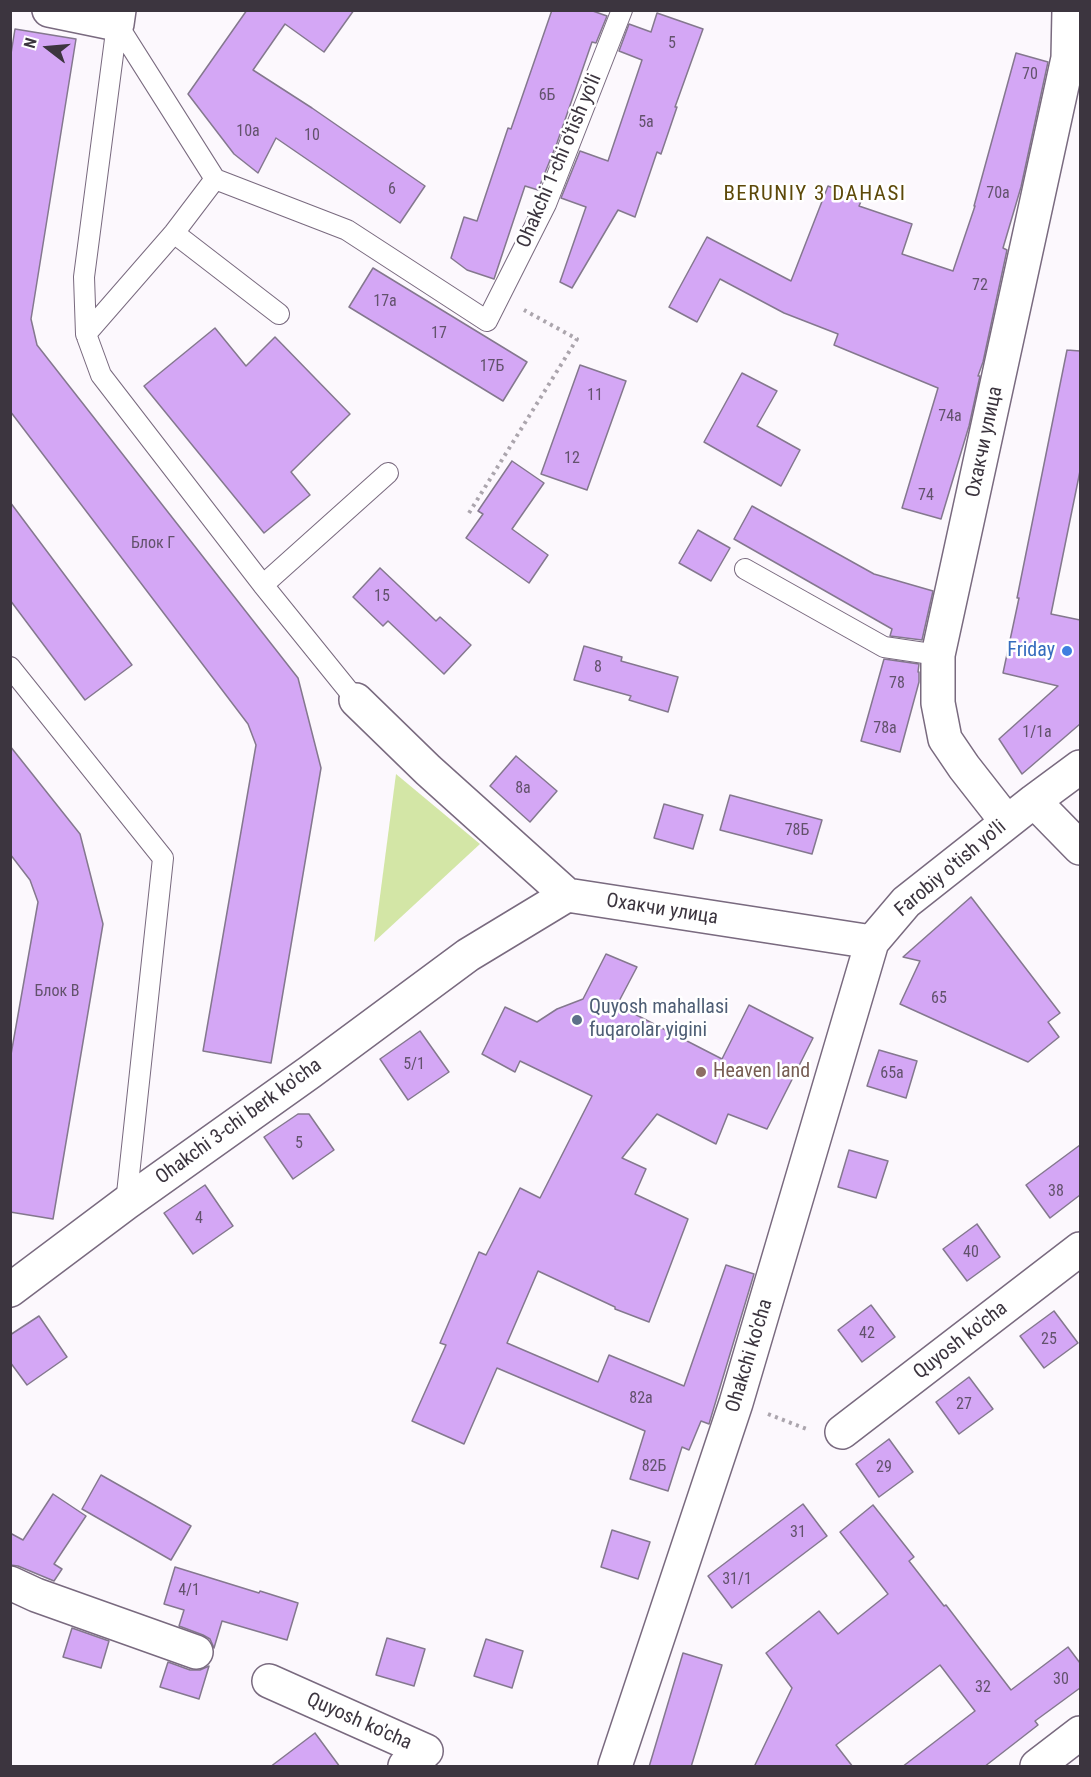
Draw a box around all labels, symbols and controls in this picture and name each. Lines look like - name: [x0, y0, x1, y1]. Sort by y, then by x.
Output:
- north arrow: [18, 18, 78, 78]
- house number: 5: [668, 34, 676, 54]
- text: N: [20, 36, 41, 50]
- house number: 70: [1022, 65, 1038, 85]
- street label: Ohakchi 1-chi o'tish yo'li: [512, 70, 608, 252]
- house number: 6Б: [539, 86, 555, 106]
- house number: 5a: [638, 113, 654, 133]
- house number: 10а: [236, 122, 260, 142]
- house number: 10: [304, 126, 320, 146]
- house number: 6: [388, 180, 396, 200]
- district label: BERUNIY 3 DAHASI: [723, 182, 907, 208]
- house number: 70a: [986, 184, 1010, 204]
- house number: 72: [972, 276, 988, 296]
- house number: 17a: [373, 292, 397, 312]
- house number: 17: [431, 324, 447, 344]
- house number: 17Б: [480, 357, 504, 377]
- street label: Охакчи улица: [962, 384, 1008, 500]
- house number: 11: [587, 386, 603, 406]
- house number: 74a: [938, 407, 962, 427]
- house number: 12: [564, 449, 580, 469]
- house number: 74: [918, 486, 934, 506]
- house number: Блок Г: [131, 534, 175, 554]
- house number: 15: [374, 587, 390, 607]
- place label: Friday: [1007, 639, 1055, 663]
- marker: Friday: [1060, 644, 1074, 658]
- house number: 8: [594, 658, 602, 678]
- house number: 78: [889, 674, 905, 694]
- house number: 78a: [873, 719, 897, 739]
- house number: 1/1а: [1022, 723, 1052, 743]
- house number: 8a: [515, 779, 531, 799]
- street label: Farobiy o'tish yo'li: [890, 816, 1012, 922]
- house number: 78Б: [785, 821, 809, 841]
- street label: Охакчи улица: [604, 889, 720, 931]
- house number: Блок В: [34, 982, 80, 1002]
- house number: 65: [931, 989, 947, 1009]
- place label: Quyosh mahallasi fuqarolar yigini: [589, 996, 729, 1043]
- marker: Quyosh mahallasi fuqarolar yigini: [570, 1013, 584, 1027]
- street label: Ohakchi 3-chi berk ko'cha: [151, 1054, 327, 1190]
- house number: 5/1: [403, 1055, 425, 1075]
- place label: Heaven land: [713, 1060, 810, 1084]
- house number: 65a: [880, 1064, 904, 1084]
- marker: Heaven land: [694, 1065, 708, 1079]
- house number: 5: [295, 1134, 303, 1154]
- house number: 38: [1048, 1182, 1064, 1202]
- house number: 4: [195, 1209, 203, 1229]
- house number: 40: [963, 1243, 979, 1263]
- street label: Ohakchi ko'cha: [721, 1296, 779, 1416]
- street label: Quyosh ko'cha: [909, 1297, 1013, 1385]
- house number: 42: [859, 1324, 875, 1344]
- house number: 25: [1041, 1330, 1057, 1350]
- house number: 82a: [629, 1389, 653, 1409]
- house number: 27: [956, 1395, 972, 1415]
- house number: 82Б: [642, 1457, 666, 1477]
- house number: 29: [876, 1458, 892, 1478]
- house number: 31: [790, 1523, 806, 1543]
- house number: 31/1: [722, 1570, 752, 1590]
- house number: 4/1: [178, 1581, 200, 1601]
- house number: 30: [1053, 1670, 1069, 1690]
- house number: 32: [975, 1678, 991, 1698]
- street label: Quyosh ko'cha: [303, 1688, 415, 1756]

